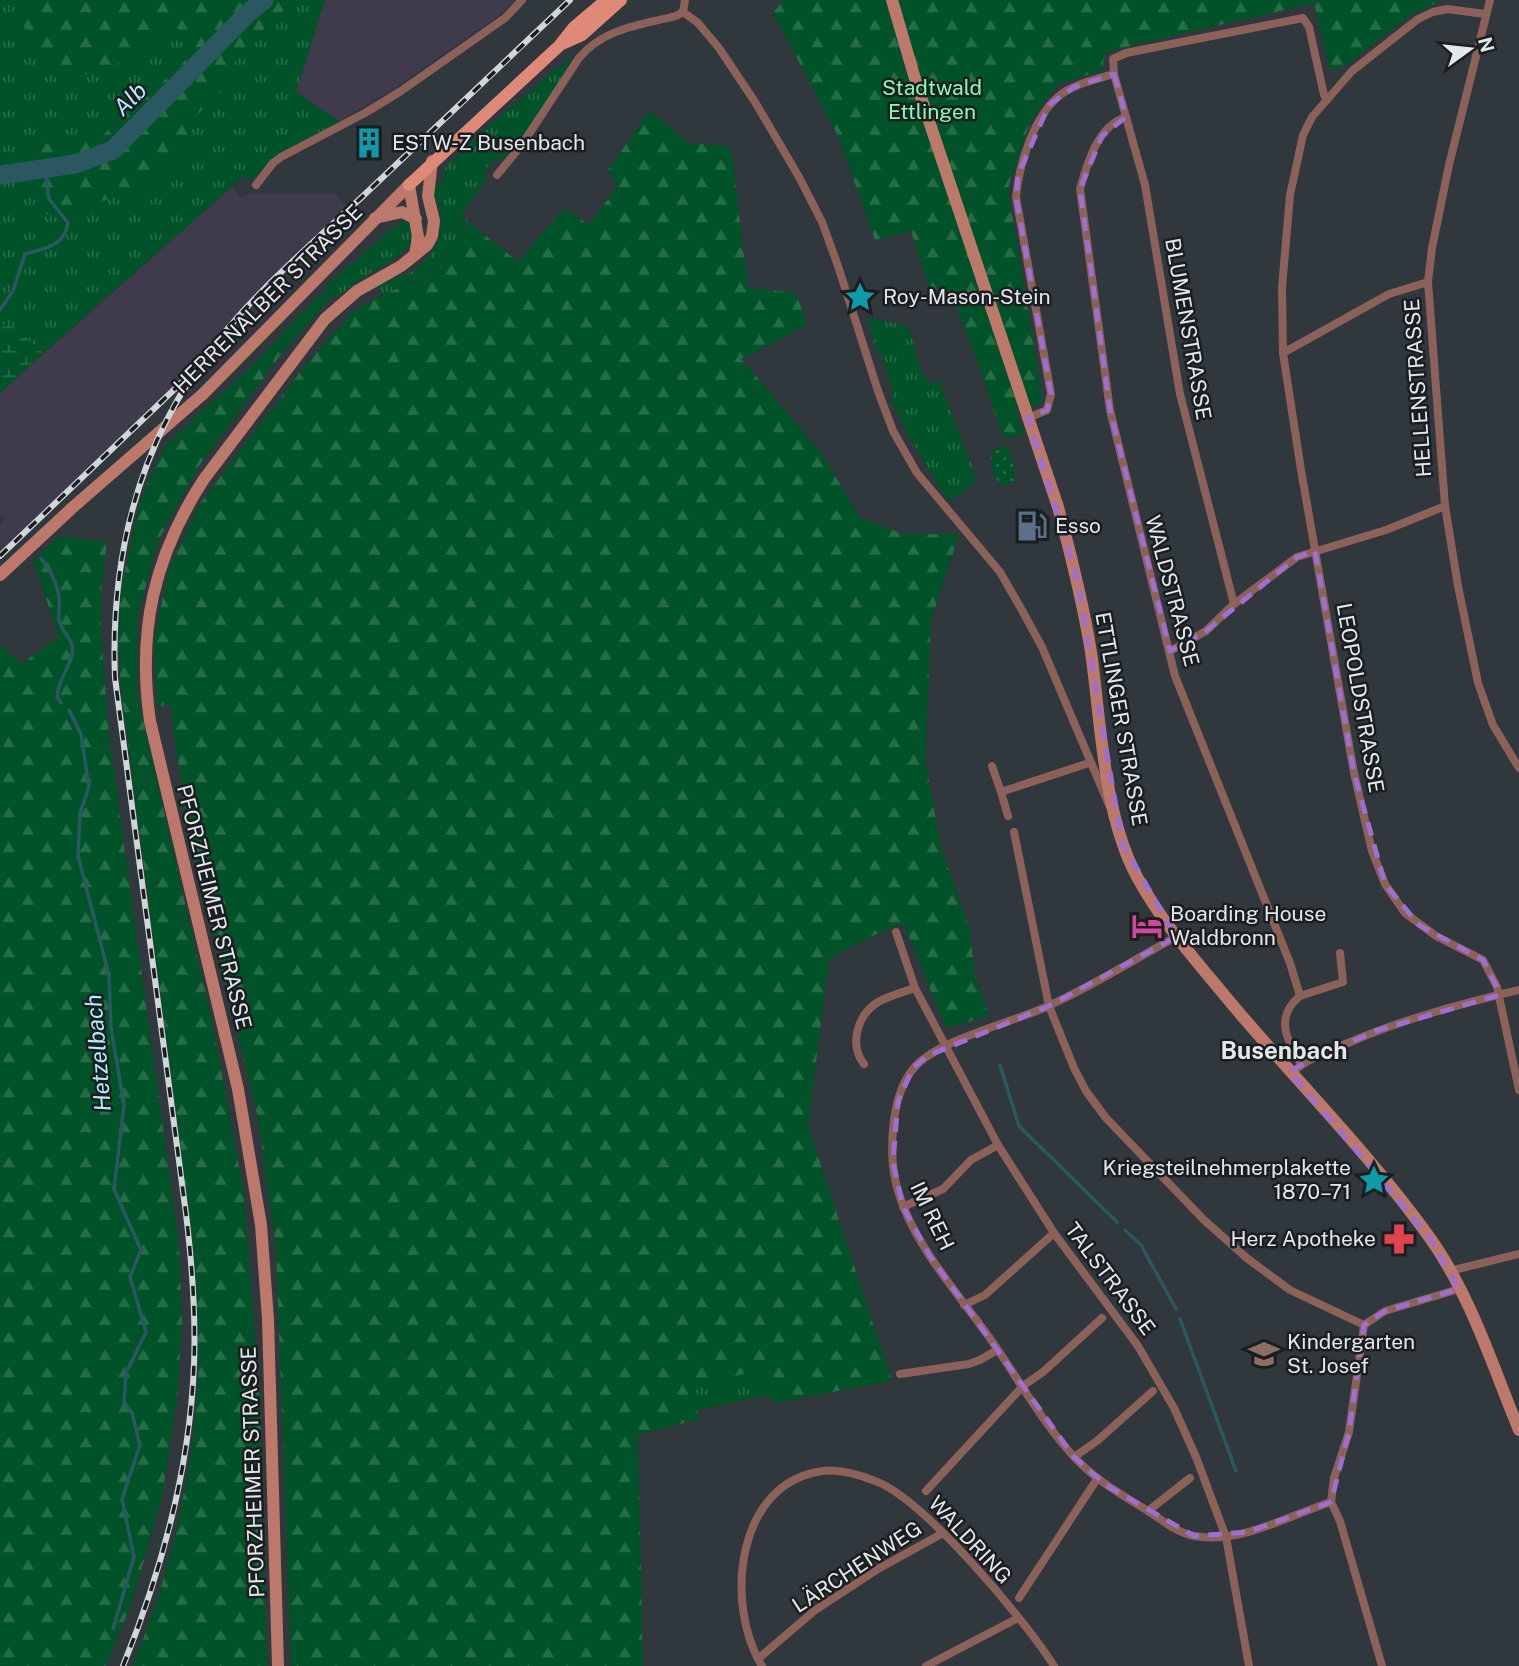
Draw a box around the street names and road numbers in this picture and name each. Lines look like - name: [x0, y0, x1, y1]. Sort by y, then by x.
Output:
- street label: HERRENALBER STRASSE: [168, 199, 367, 398]
- street label: BLUMENSTRASSE: [1160, 236, 1217, 422]
- street label: HELLENSTRASSE: [1399, 298, 1436, 478]
- street label: WALDSTRASSE: [1140, 513, 1205, 669]
- street label: LEOPOLDSTRASSE: [1331, 601, 1389, 795]
- street label: ETTLINGER STRASSE: [1090, 610, 1153, 828]
- street label: PFORZHEIMER STRASSE: [172, 782, 257, 1032]
- street label: IM REH: [905, 1177, 960, 1254]
- street label: TALSTRASSE: [1060, 1218, 1161, 1340]
- street label: PFORZHEIMER STRASSE: [236, 1346, 269, 1598]
- street label: WALDRING: [924, 1491, 1017, 1589]
- street label: LÄRCHENWEG: [787, 1515, 926, 1618]

